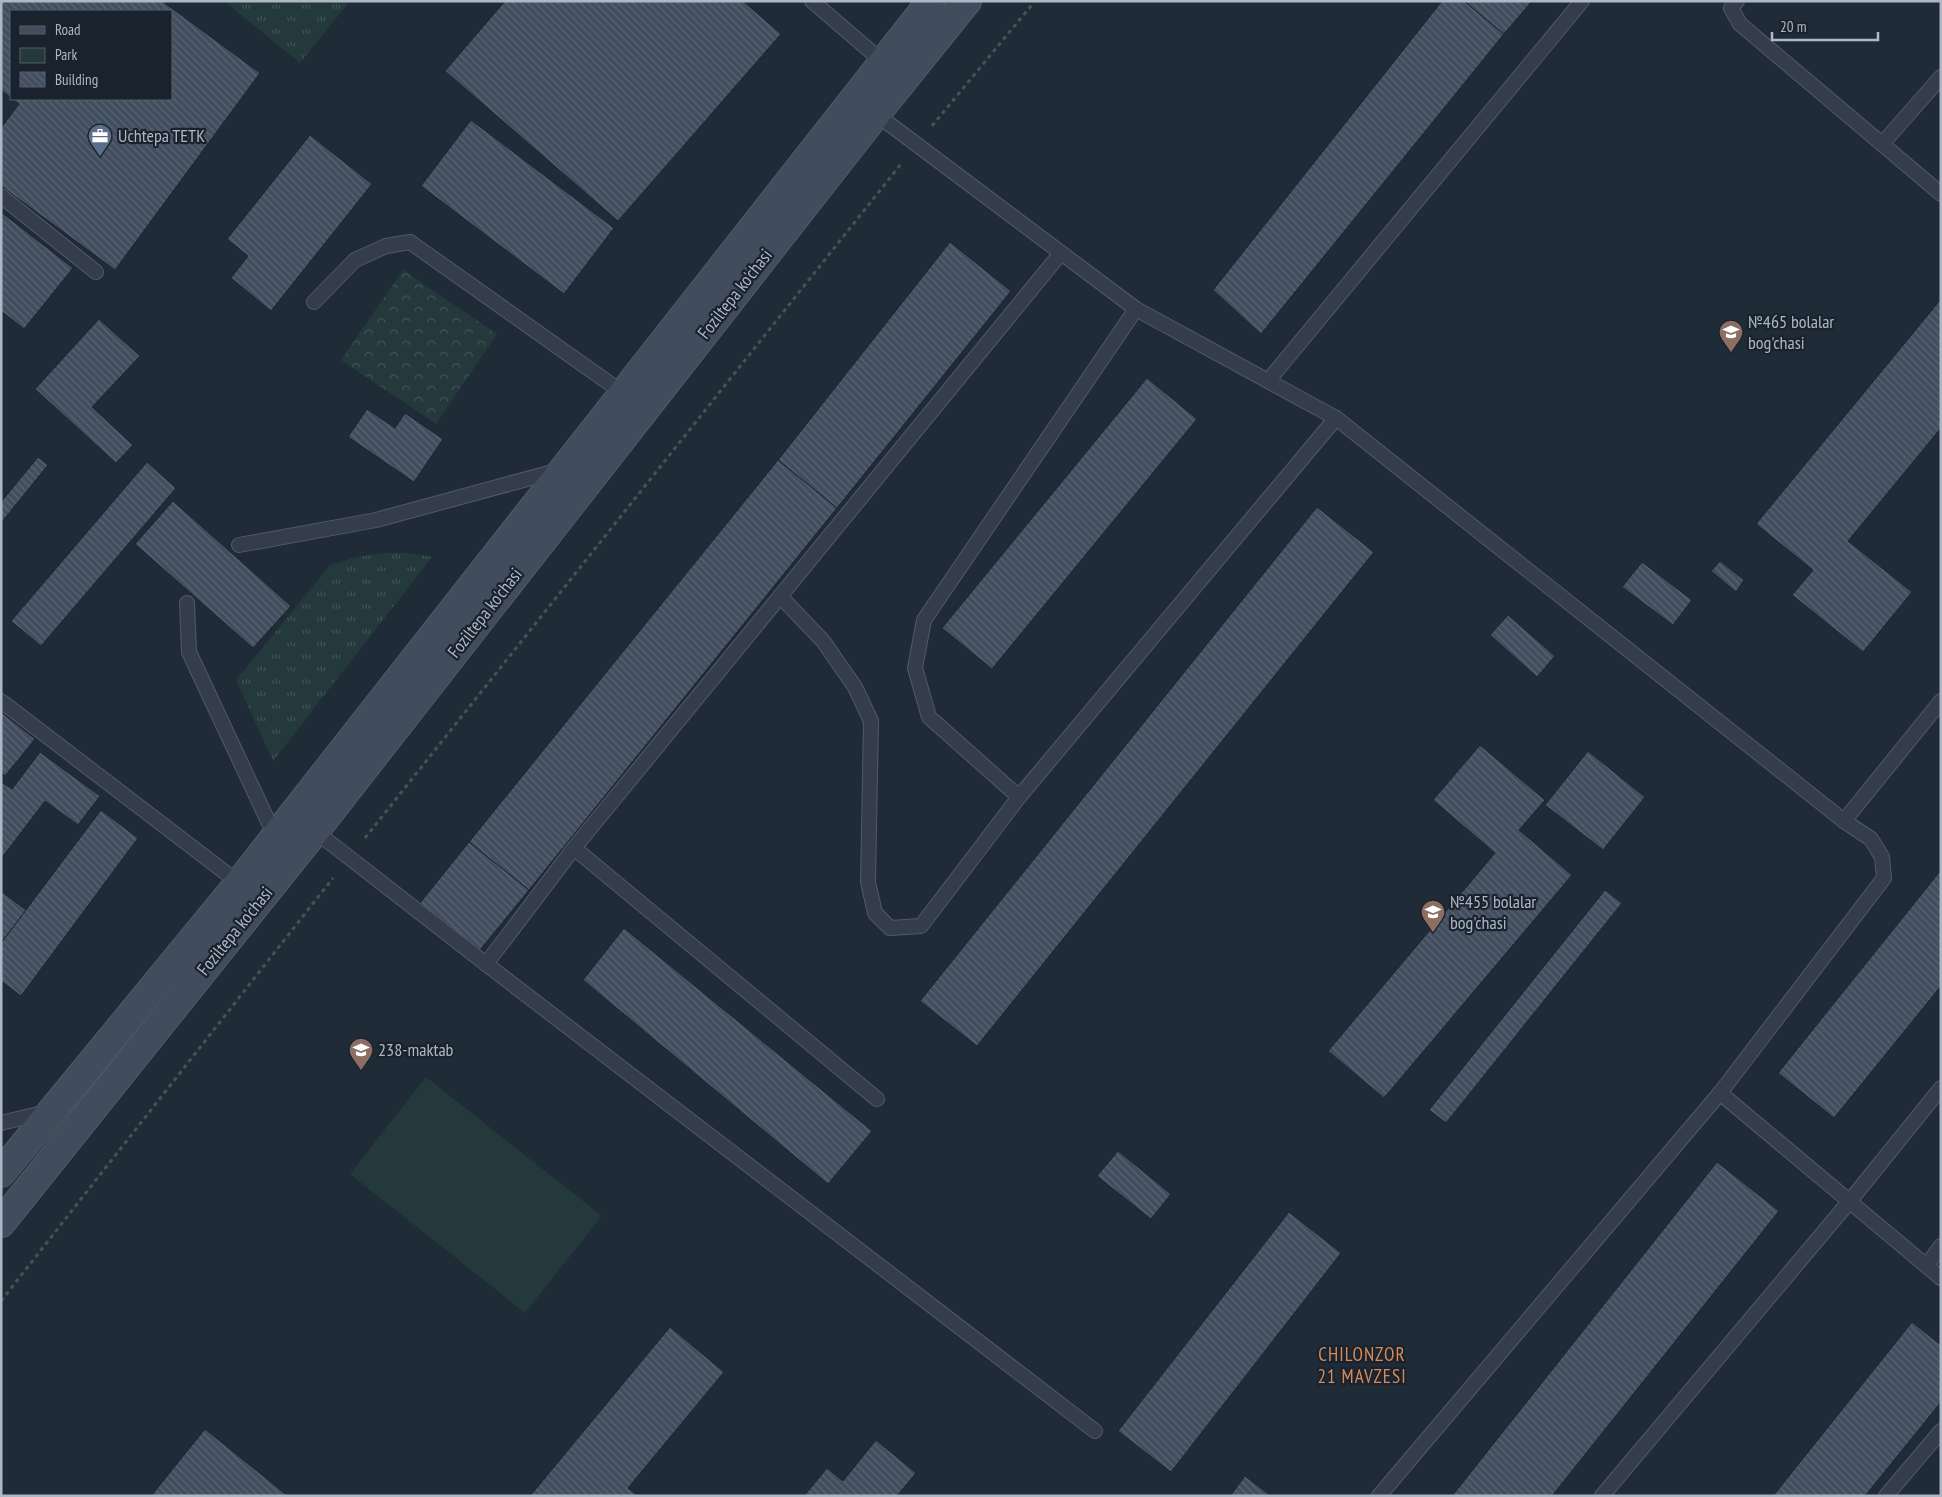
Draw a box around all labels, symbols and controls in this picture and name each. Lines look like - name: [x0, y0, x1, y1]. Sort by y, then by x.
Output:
- legend: [10, 10, 172, 100]
- scale bar: [1772, 10, 1878, 42]
- text: 20 m: [1780, 17, 1806, 36]
- text: Road: [55, 20, 81, 39]
- text: Park: [55, 45, 77, 64]
- text: Building: [55, 70, 98, 89]
- office icon: Uchtepa TETK: [87, 123, 113, 157]
- place label: Uchtepa TETK: [118, 124, 205, 147]
- street label: Foziltepa ko'chasi: [692, 244, 777, 343]
- place label: №465 bolalar bog'chasi: [1748, 310, 1834, 354]
- school or university icon: №465 bolalar bog'chasi: [1718, 319, 1744, 353]
- street label: Foziltepa ko'chasi: [442, 563, 527, 662]
- street label: Foziltepa ko'chasi: [192, 882, 277, 980]
- place label: №455 bolalar bog'chasi: [1450, 890, 1536, 934]
- school or university icon: №455 bolalar bog'chasi: [1420, 899, 1446, 933]
- school or university icon: 238-maktab: [348, 1037, 374, 1071]
- place label: 238-maktab: [378, 1038, 454, 1061]
- district label: CHILONZOR 21 MAVZESI: [1317, 1342, 1407, 1388]

